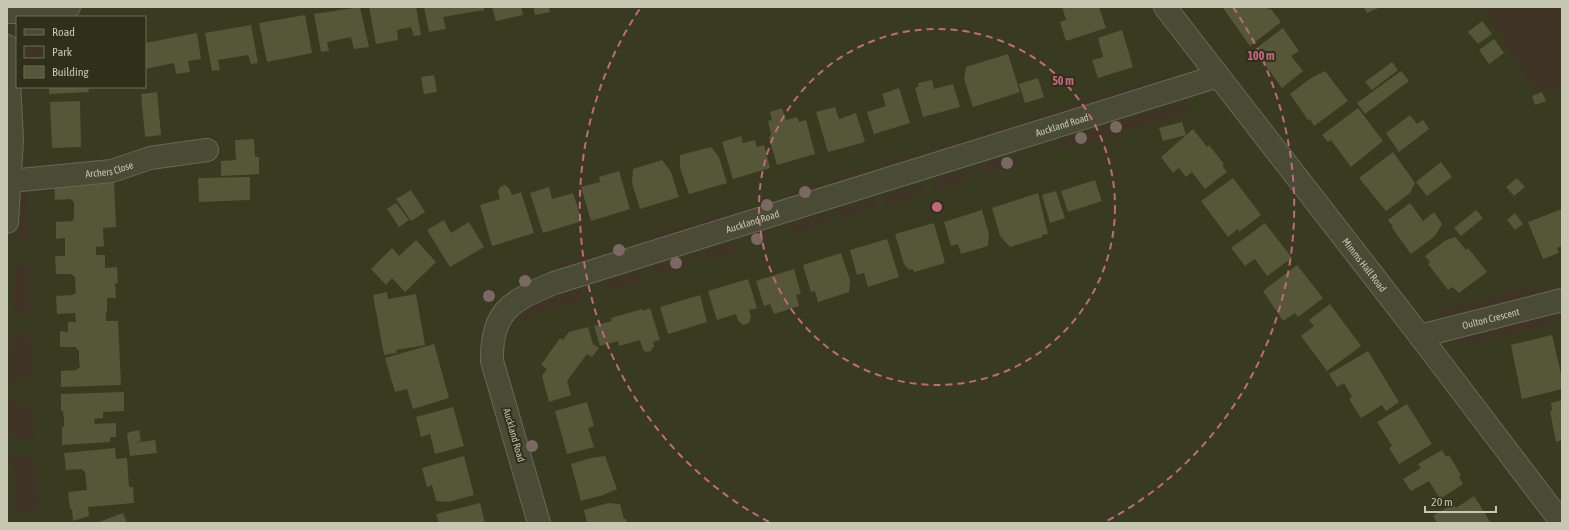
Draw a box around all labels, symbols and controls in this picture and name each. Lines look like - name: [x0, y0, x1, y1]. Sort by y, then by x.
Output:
- legend: [16, 16, 146, 88]
- text: Road: [52, 25, 75, 39]
- text: Park: [52, 45, 73, 59]
- text: 100 m: [1247, 49, 1275, 63]
- text: Building: [52, 65, 90, 79]
- text: 50 m: [1052, 74, 1074, 88]
- street label: Auckland Road: [1034, 111, 1090, 138]
- street label: Archers Close: [85, 159, 135, 179]
- centre of rings: [930, 200, 944, 214]
- street label: Auckland Road: [725, 208, 781, 235]
- street label: Mimms Hall Road: [1341, 236, 1389, 294]
- street label: Oulton Crescent: [1461, 306, 1521, 331]
- street label: Auckland Road: [501, 407, 527, 463]
- scale bar: [1425, 488, 1496, 514]
- text: 20 m: [1431, 495, 1453, 509]

